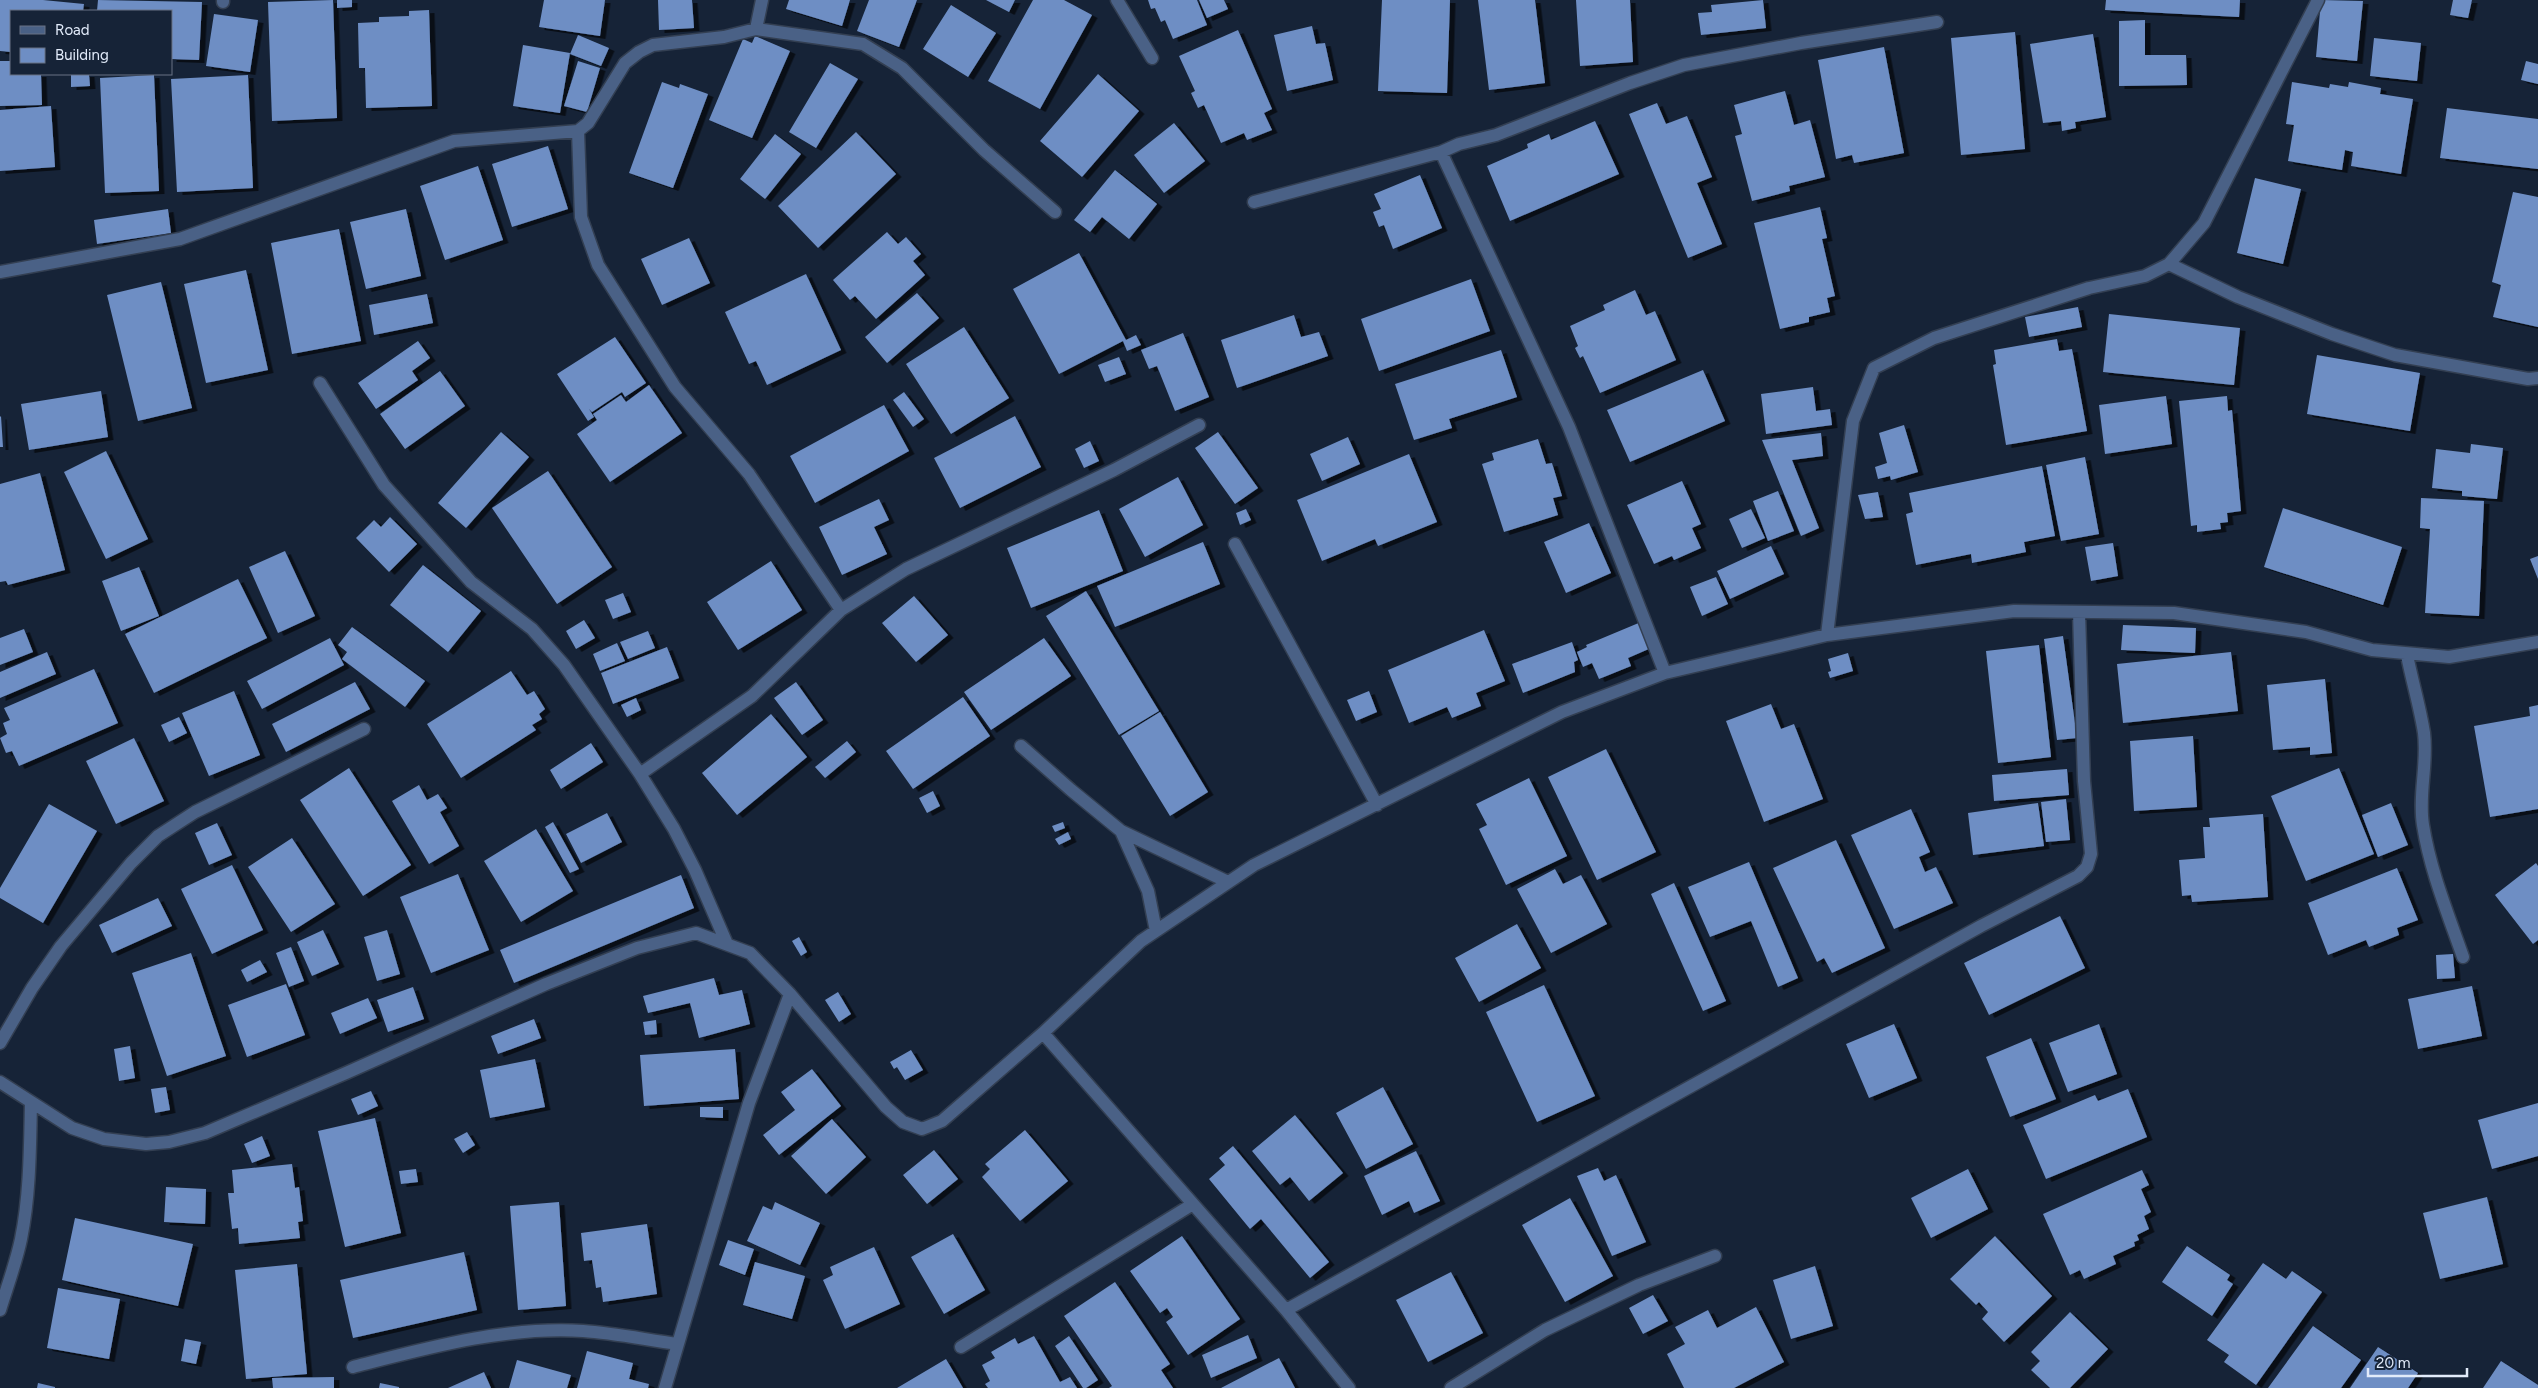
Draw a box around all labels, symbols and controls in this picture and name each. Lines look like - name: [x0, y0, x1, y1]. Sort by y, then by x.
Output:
- legend: [10, 10, 172, 75]
- text: Road: [55, 21, 90, 39]
- text: Building: [55, 46, 109, 64]
- scale bar: [2368, 1346, 2467, 1378]
- text: 20 m: [2376, 1354, 2410, 1372]

